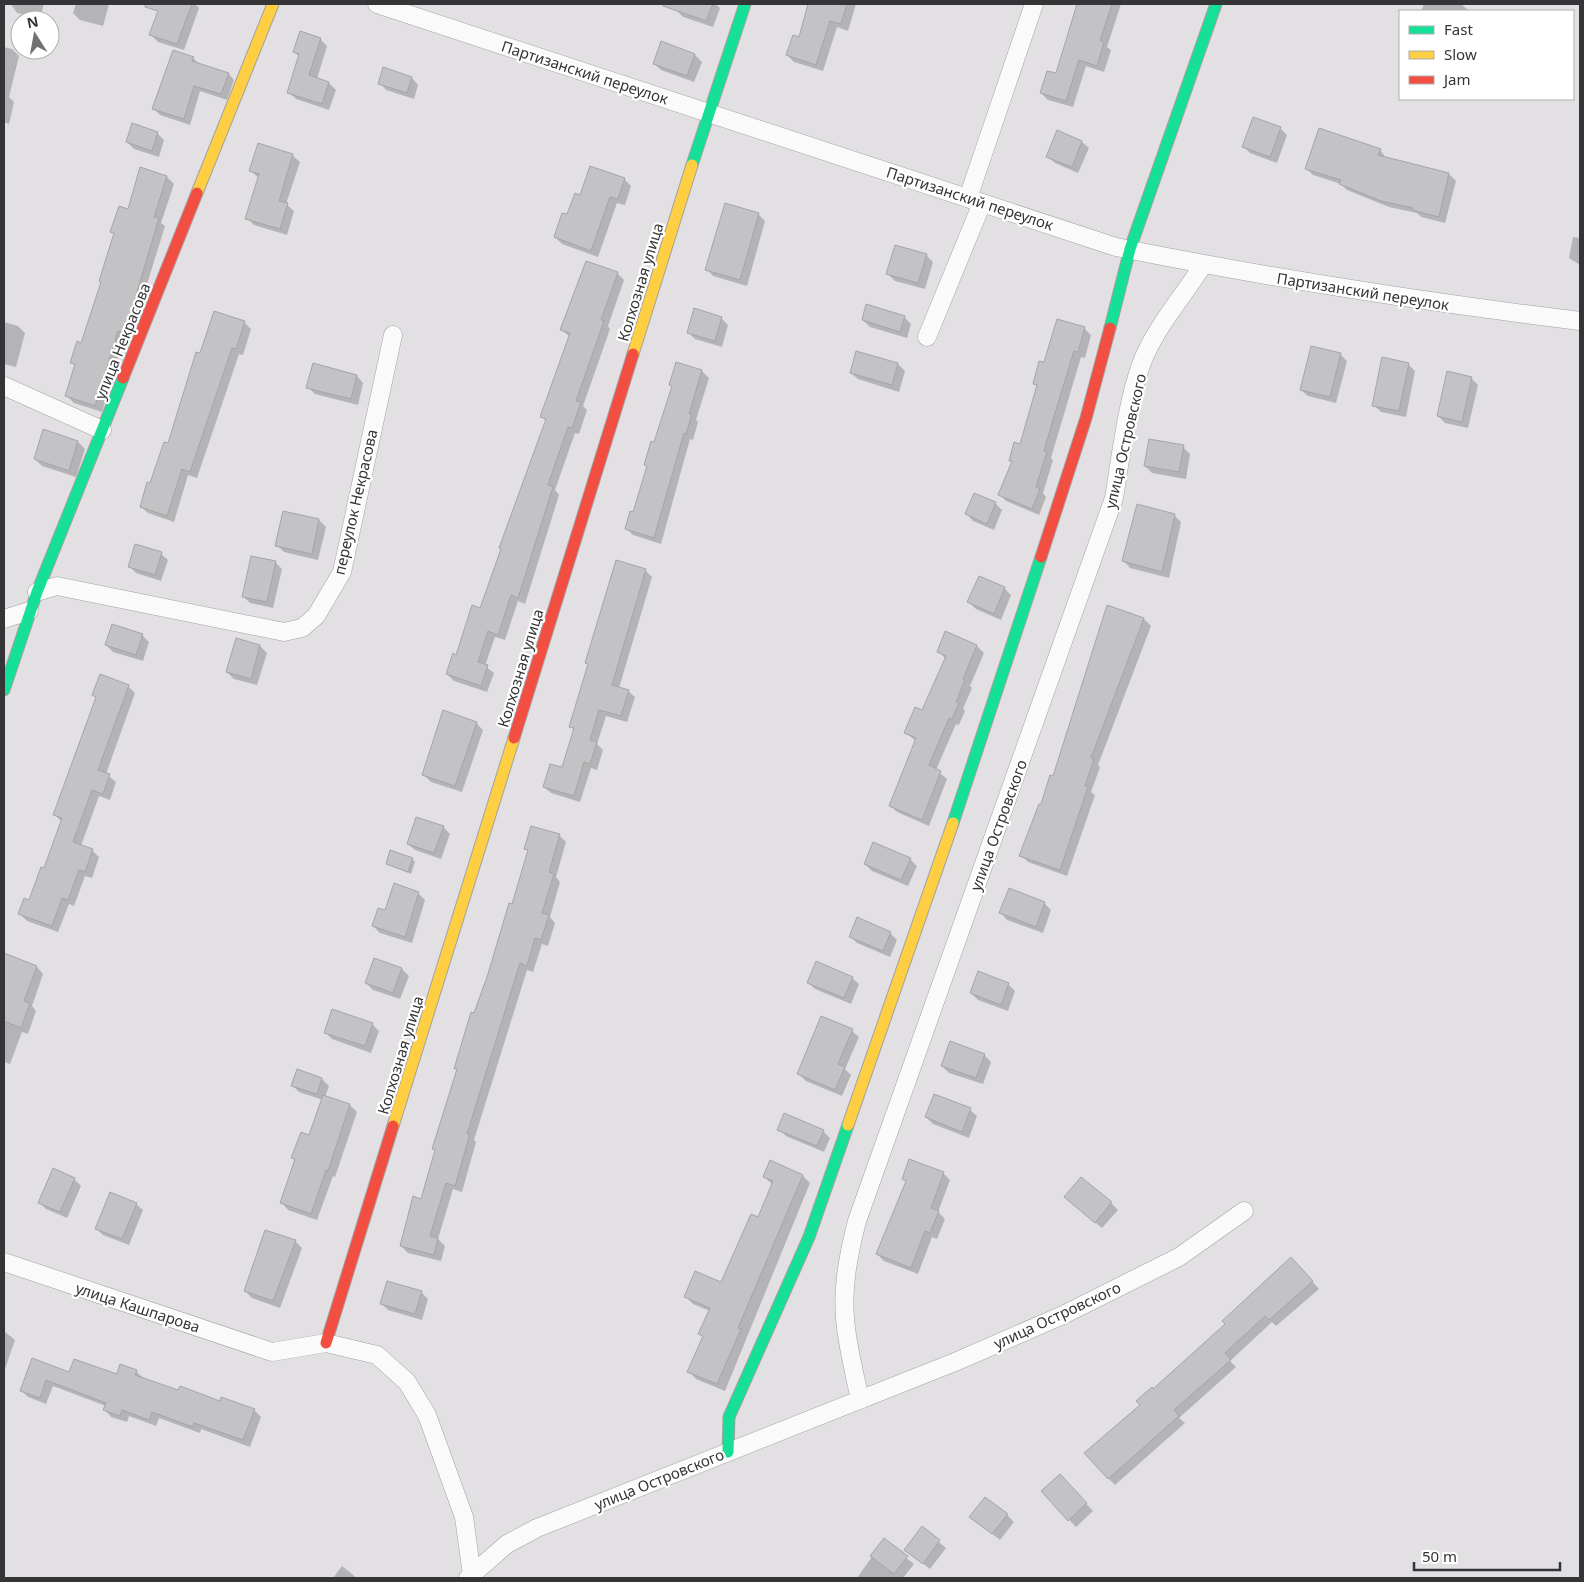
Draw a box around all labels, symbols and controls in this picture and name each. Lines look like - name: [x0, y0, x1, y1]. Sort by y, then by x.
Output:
- north arrow: [10, 10, 60, 60]
- legend: [1399, 10, 1574, 100]
- text: N: [25, 11, 40, 32]
- text: Fast: [1444, 19, 1473, 39]
- street label: Партизанский переулок: [499, 36, 671, 108]
- text: Slow: [1444, 44, 1477, 64]
- text: Jam: [1442, 69, 1471, 89]
- street label: Партизанский переулок: [884, 162, 1056, 234]
- street label: Колхозная улица: [612, 220, 668, 344]
- street label: Партизанский переулок: [1275, 267, 1451, 315]
- street label: улица Некрасова: [89, 280, 155, 402]
- street label: улица Островского: [1100, 371, 1150, 510]
- street label: переулок Некрасова: [329, 427, 381, 577]
- street label: Колхозная улица: [492, 606, 548, 730]
- street label: улица Островского: [965, 757, 1031, 893]
- street label: Колхозная улица: [372, 993, 428, 1117]
- street label: улица Кашпарова: [73, 1277, 203, 1337]
- street label: улица Островского: [990, 1277, 1124, 1353]
- street label: улица Островского: [591, 1444, 727, 1514]
- scale bar: [1414, 1540, 1560, 1572]
- text: 50 m: [1422, 1546, 1457, 1566]

